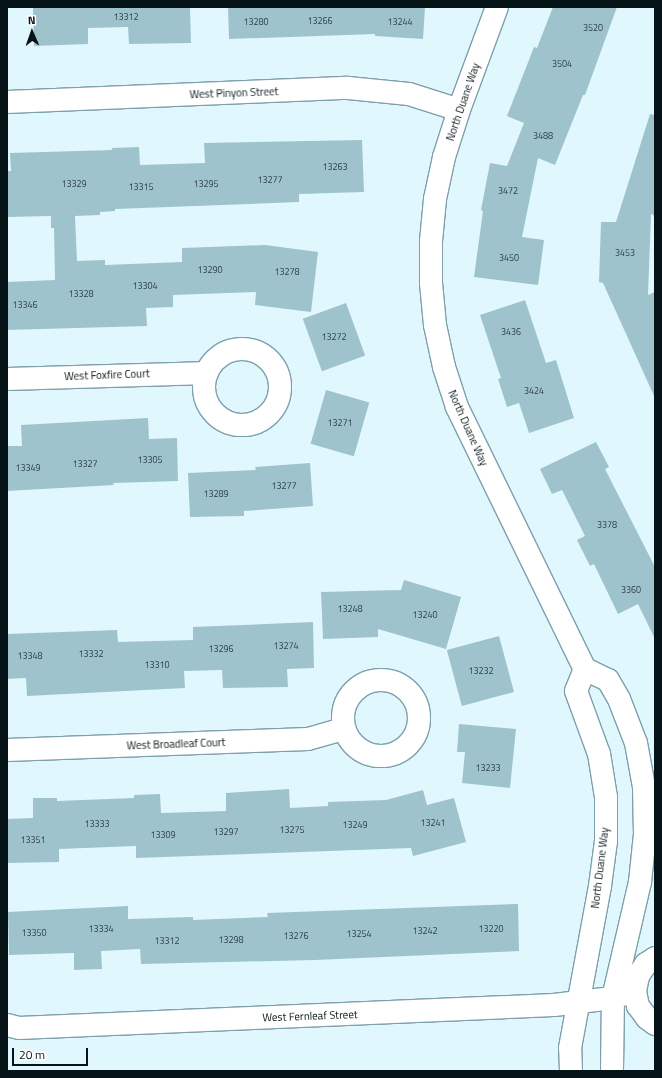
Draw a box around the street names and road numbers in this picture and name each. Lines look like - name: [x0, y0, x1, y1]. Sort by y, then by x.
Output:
- street label: North Duane Way: [443, 61, 483, 143]
- street label: West Pinyon Street: [189, 85, 279, 101]
- street label: West Foxfire Court: [64, 367, 150, 383]
- street label: North Duane Way: [445, 388, 491, 468]
- street label: West Broadleaf Court: [126, 736, 226, 752]
- street label: North Duane Way: [588, 827, 612, 909]
- street label: West Fernleaf Street: [262, 1008, 358, 1024]

